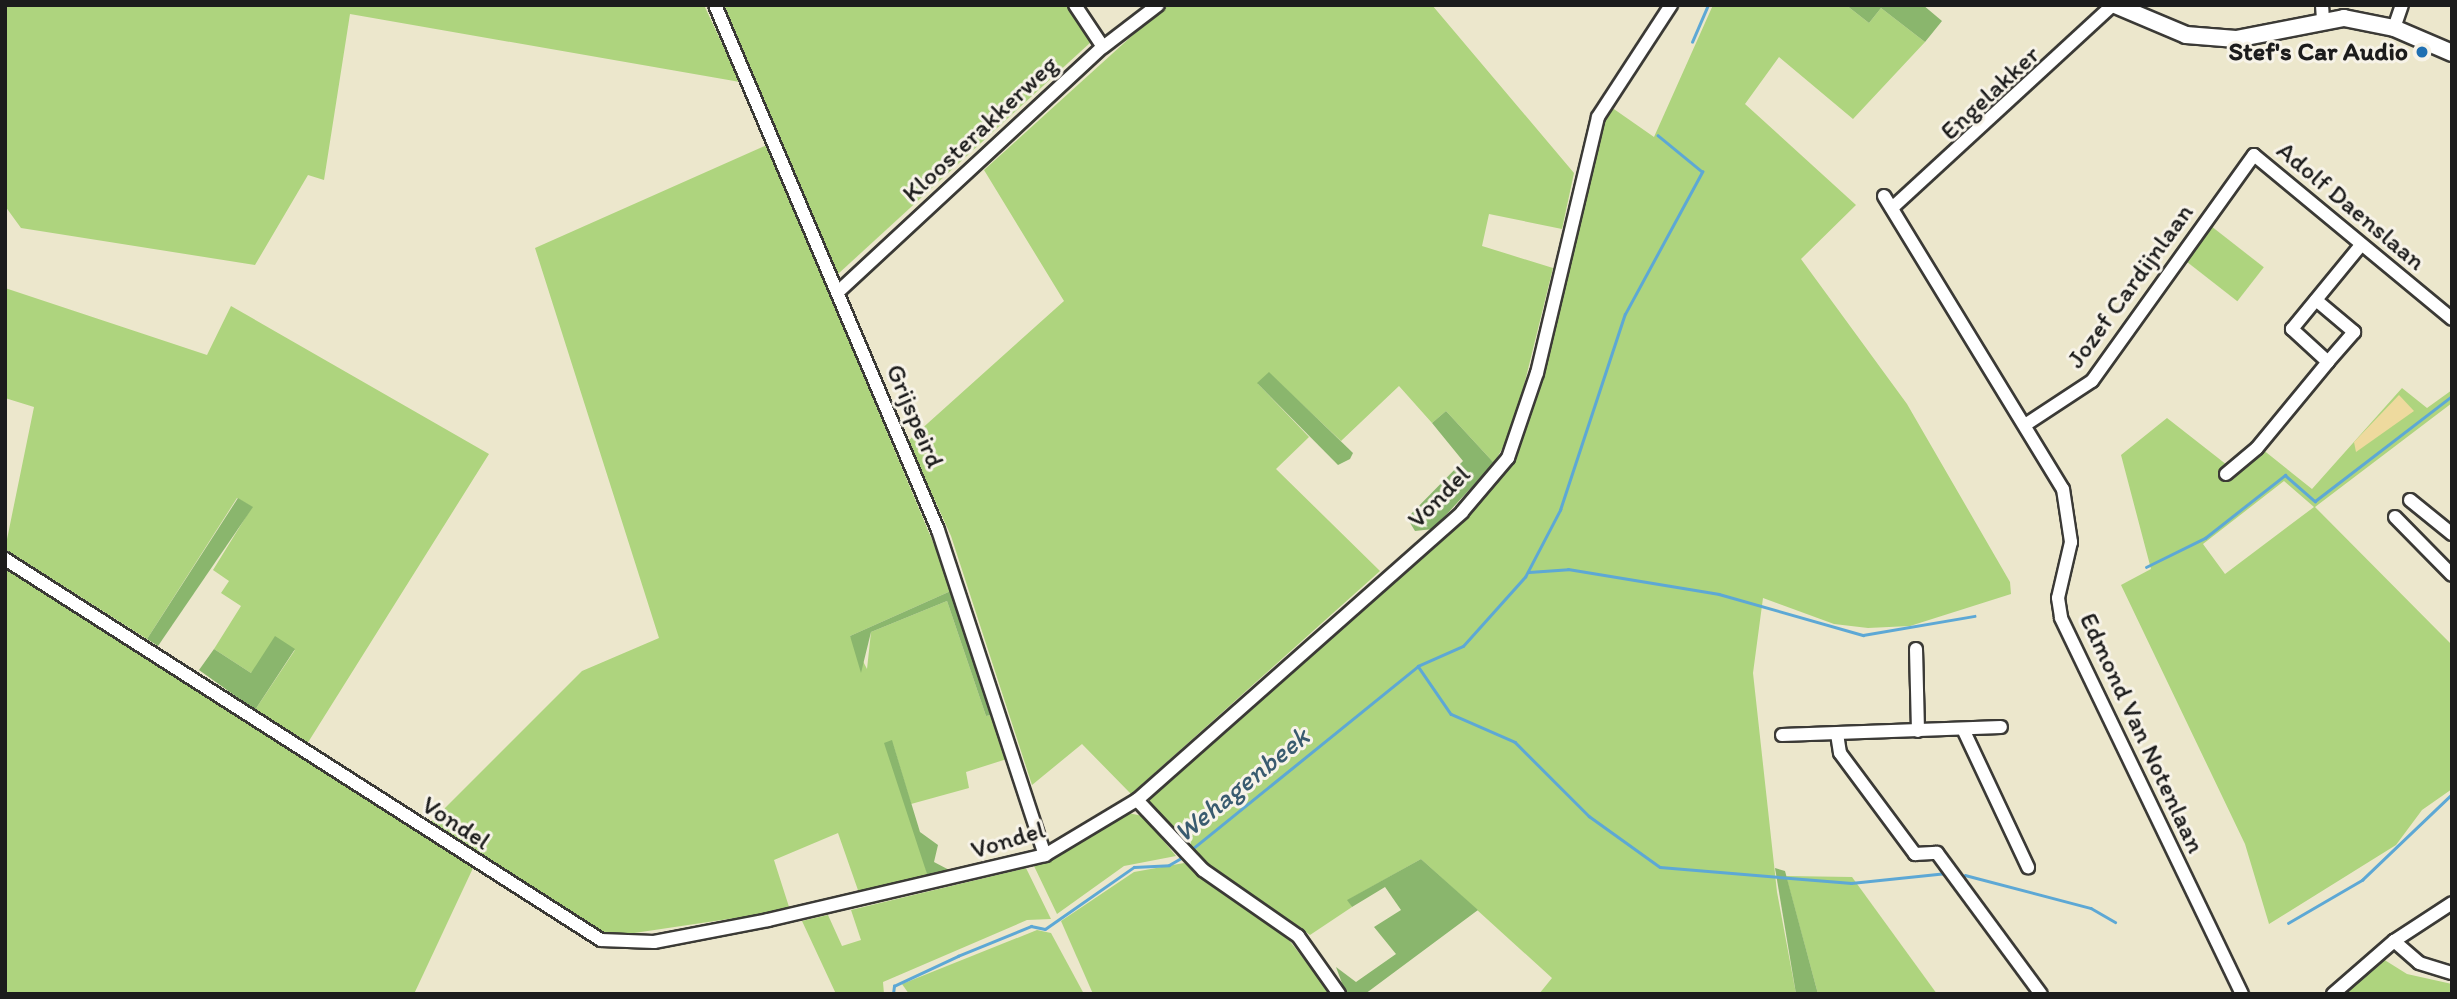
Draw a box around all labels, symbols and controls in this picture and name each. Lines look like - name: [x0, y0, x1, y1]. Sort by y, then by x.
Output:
- place label: Stef's Car Audio: [2228, 36, 2408, 68]
- street label: Engelakker: [1934, 39, 2046, 147]
- marker: Stef's Car Audio: [2414, 44, 2430, 60]
- street label: Kloosterakkerweg: [896, 49, 1064, 209]
- street label: Adolf Daenslaan: [2270, 134, 2432, 278]
- street label: Jozef Cardijnlaan: [2060, 197, 2200, 375]
- street label: Grijspeird: [879, 359, 951, 473]
- street label: Vondel: [1401, 459, 1477, 535]
- street label: Edmond Van Notenlaan: [2072, 608, 2212, 858]
- water label: Wehagenbeek: [1167, 719, 1315, 849]
- street label: Vondel: [416, 789, 496, 857]
- street label: Vondel: [967, 814, 1049, 866]

